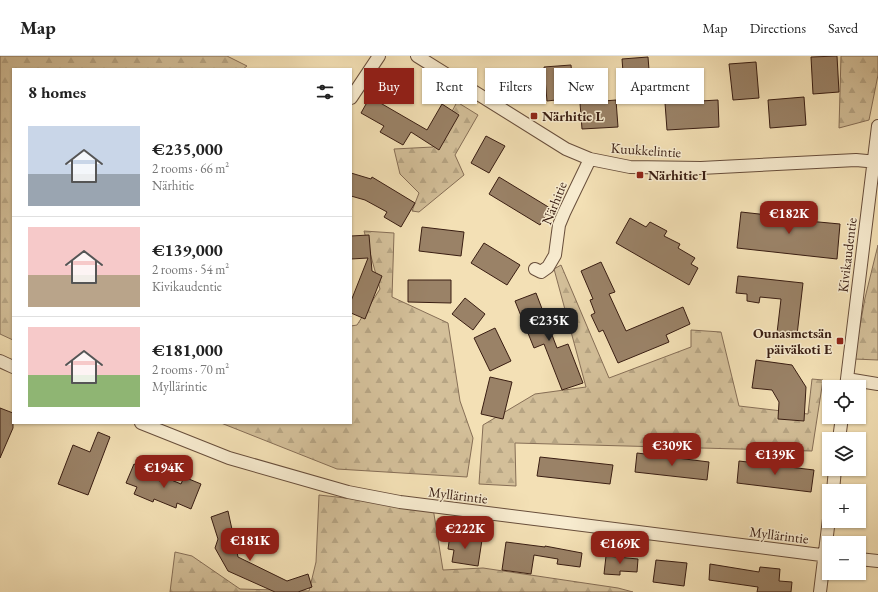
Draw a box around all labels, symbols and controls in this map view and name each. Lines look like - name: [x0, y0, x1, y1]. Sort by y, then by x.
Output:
- text: Map: [20, 15, 56, 40]
- text: Map: [702, 19, 728, 37]
- text: Directions: [750, 19, 806, 37]
- text: Saved: [828, 19, 858, 37]
- chip: Buy: [364, 68, 414, 104]
- chip: Rent: [422, 68, 477, 104]
- chip: Filters: [485, 68, 546, 104]
- chip: New: [554, 68, 608, 104]
- chip: Apartment: [616, 68, 704, 104]
- text: 8 homes: [28, 81, 86, 103]
- icon: filters: [314, 81, 336, 103]
- place label: Närhitie L: [542, 107, 605, 125]
- marker: Närhitie L: [529, 111, 539, 121]
- text: €235,000: [152, 138, 223, 160]
- street label: Kuukkelintie: [610, 139, 682, 161]
- icon: home: [60, 142, 108, 190]
- text: 2 rooms · 66 m²: [152, 160, 229, 177]
- place label: Närhitie I: [648, 166, 707, 184]
- marker: Närhitie I: [635, 170, 645, 180]
- text: Närhitie: [152, 177, 194, 194]
- street label: Närhitie: [537, 178, 571, 227]
- pin: €182K: [761, 201, 817, 235]
- text: €182K: [769, 205, 809, 222]
- street label: Kivikaudentie: [833, 216, 861, 293]
- text: €139,000: [152, 239, 223, 261]
- icon: home: [60, 243, 108, 291]
- text: 2 rooms · 54 m²: [152, 261, 229, 278]
- text: Kivikaudentie: [152, 278, 222, 295]
- pin: €235K: [521, 308, 577, 342]
- text: €235K: [529, 312, 569, 329]
- place label: Ounasmetsän päiväkoti E: [753, 324, 832, 358]
- marker: Ounasmetsän päiväkoti E: [835, 336, 845, 346]
- text: €181,000: [152, 339, 223, 361]
- icon: home: [60, 343, 108, 391]
- text: 2 rooms · 70 m²: [152, 361, 229, 378]
- text: Myllärintie: [152, 378, 207, 395]
- map controls: [822, 380, 866, 580]
- button: locate: [822, 380, 866, 424]
- button: layers: [822, 432, 866, 476]
- pin: €309K: [644, 433, 700, 467]
- text: €309K: [652, 437, 692, 454]
- pin: €139K: [747, 442, 803, 476]
- text: €139K: [755, 446, 795, 463]
- pin: €194K: [136, 455, 192, 489]
- text: €194K: [144, 459, 184, 476]
- street label: Myllärintie: [427, 482, 489, 508]
- button: +: [822, 484, 866, 528]
- pin: €222K: [437, 516, 493, 550]
- text: €222K: [445, 520, 485, 537]
- street label: Myllärintie: [748, 522, 810, 548]
- pin: €181K: [222, 528, 278, 562]
- pin: €169K: [592, 531, 648, 565]
- text: €181K: [230, 532, 270, 549]
- text: €169K: [600, 535, 640, 552]
- button: −: [822, 536, 866, 580]

